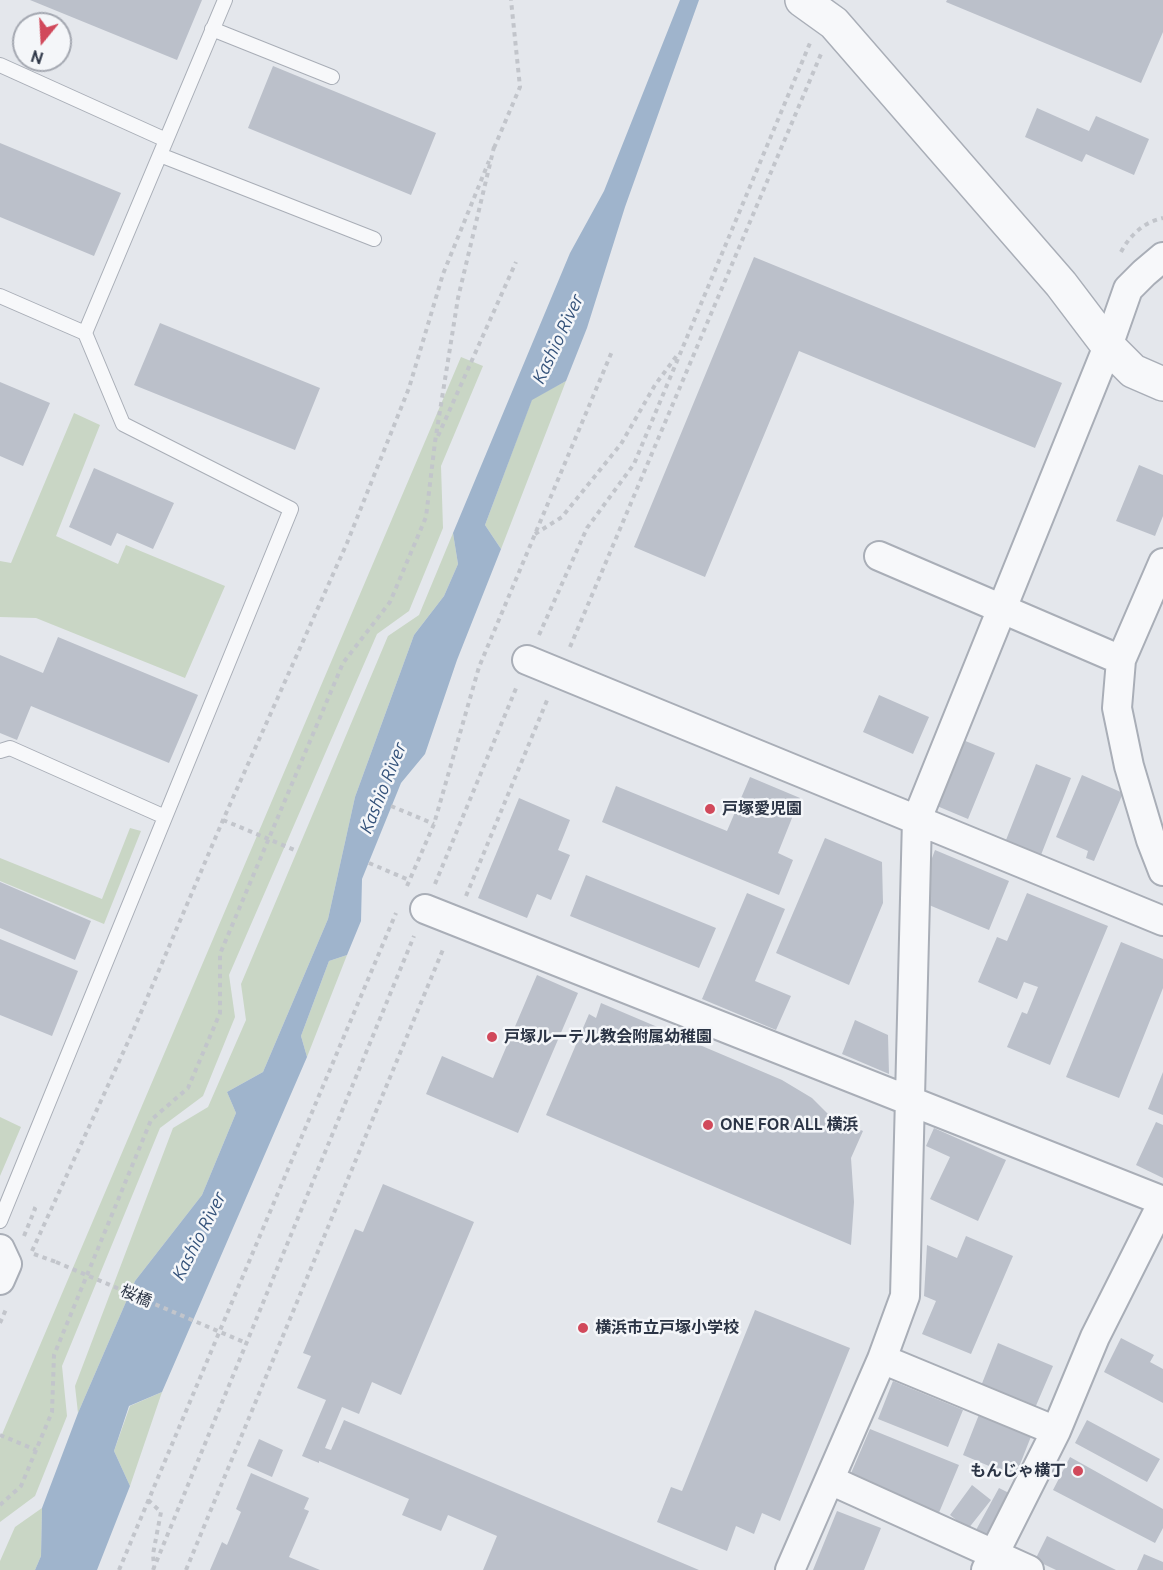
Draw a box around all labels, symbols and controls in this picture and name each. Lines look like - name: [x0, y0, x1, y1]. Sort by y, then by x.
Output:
- north arrow: [12, 12, 72, 72]
- text: N: [29, 47, 46, 68]
- water label: Kashio River: [528, 291, 588, 387]
- water label: Kashio River: [355, 739, 411, 837]
- place label: 戸塚愛児園: [722, 799, 802, 819]
- marker: 戸塚愛児園: [703, 802, 717, 816]
- place label: 戸塚ルーテル教会附属幼稚園: [504, 1027, 712, 1047]
- marker: 戸塚ルーテル教会附属幼稚園: [485, 1030, 499, 1044]
- place label: ONE FOR ALL 横浜: [720, 1115, 858, 1135]
- marker: ONE FOR ALL 横浜: [701, 1118, 715, 1132]
- water label: Kashio River: [168, 1188, 230, 1284]
- street label: 桜橋: [118, 1281, 154, 1311]
- place label: 横浜市立戸塚小学校: [595, 1318, 739, 1338]
- marker: 横浜市立戸塚小学校: [576, 1321, 590, 1335]
- place label: もんじゃ横丁: [970, 1461, 1066, 1481]
- marker: もんじゃ横丁: [1071, 1464, 1085, 1478]

